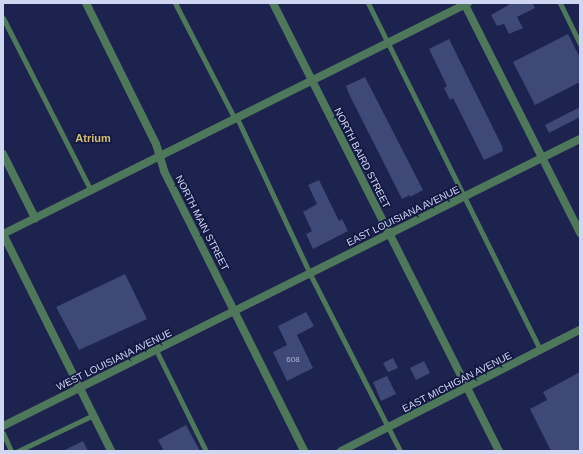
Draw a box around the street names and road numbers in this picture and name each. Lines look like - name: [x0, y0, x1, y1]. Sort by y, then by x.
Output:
- street label: NORTH BAIRD STREET: [331, 106, 393, 210]
- street label: NORTH MAIN STREET: [173, 173, 231, 273]
- street label: EAST LOUISIANA AVENUE: [344, 183, 462, 249]
- street label: WEST LOUISIANA AVENUE: [54, 327, 174, 393]
- street label: EAST MICHIGAN AVENUE: [400, 349, 514, 415]

